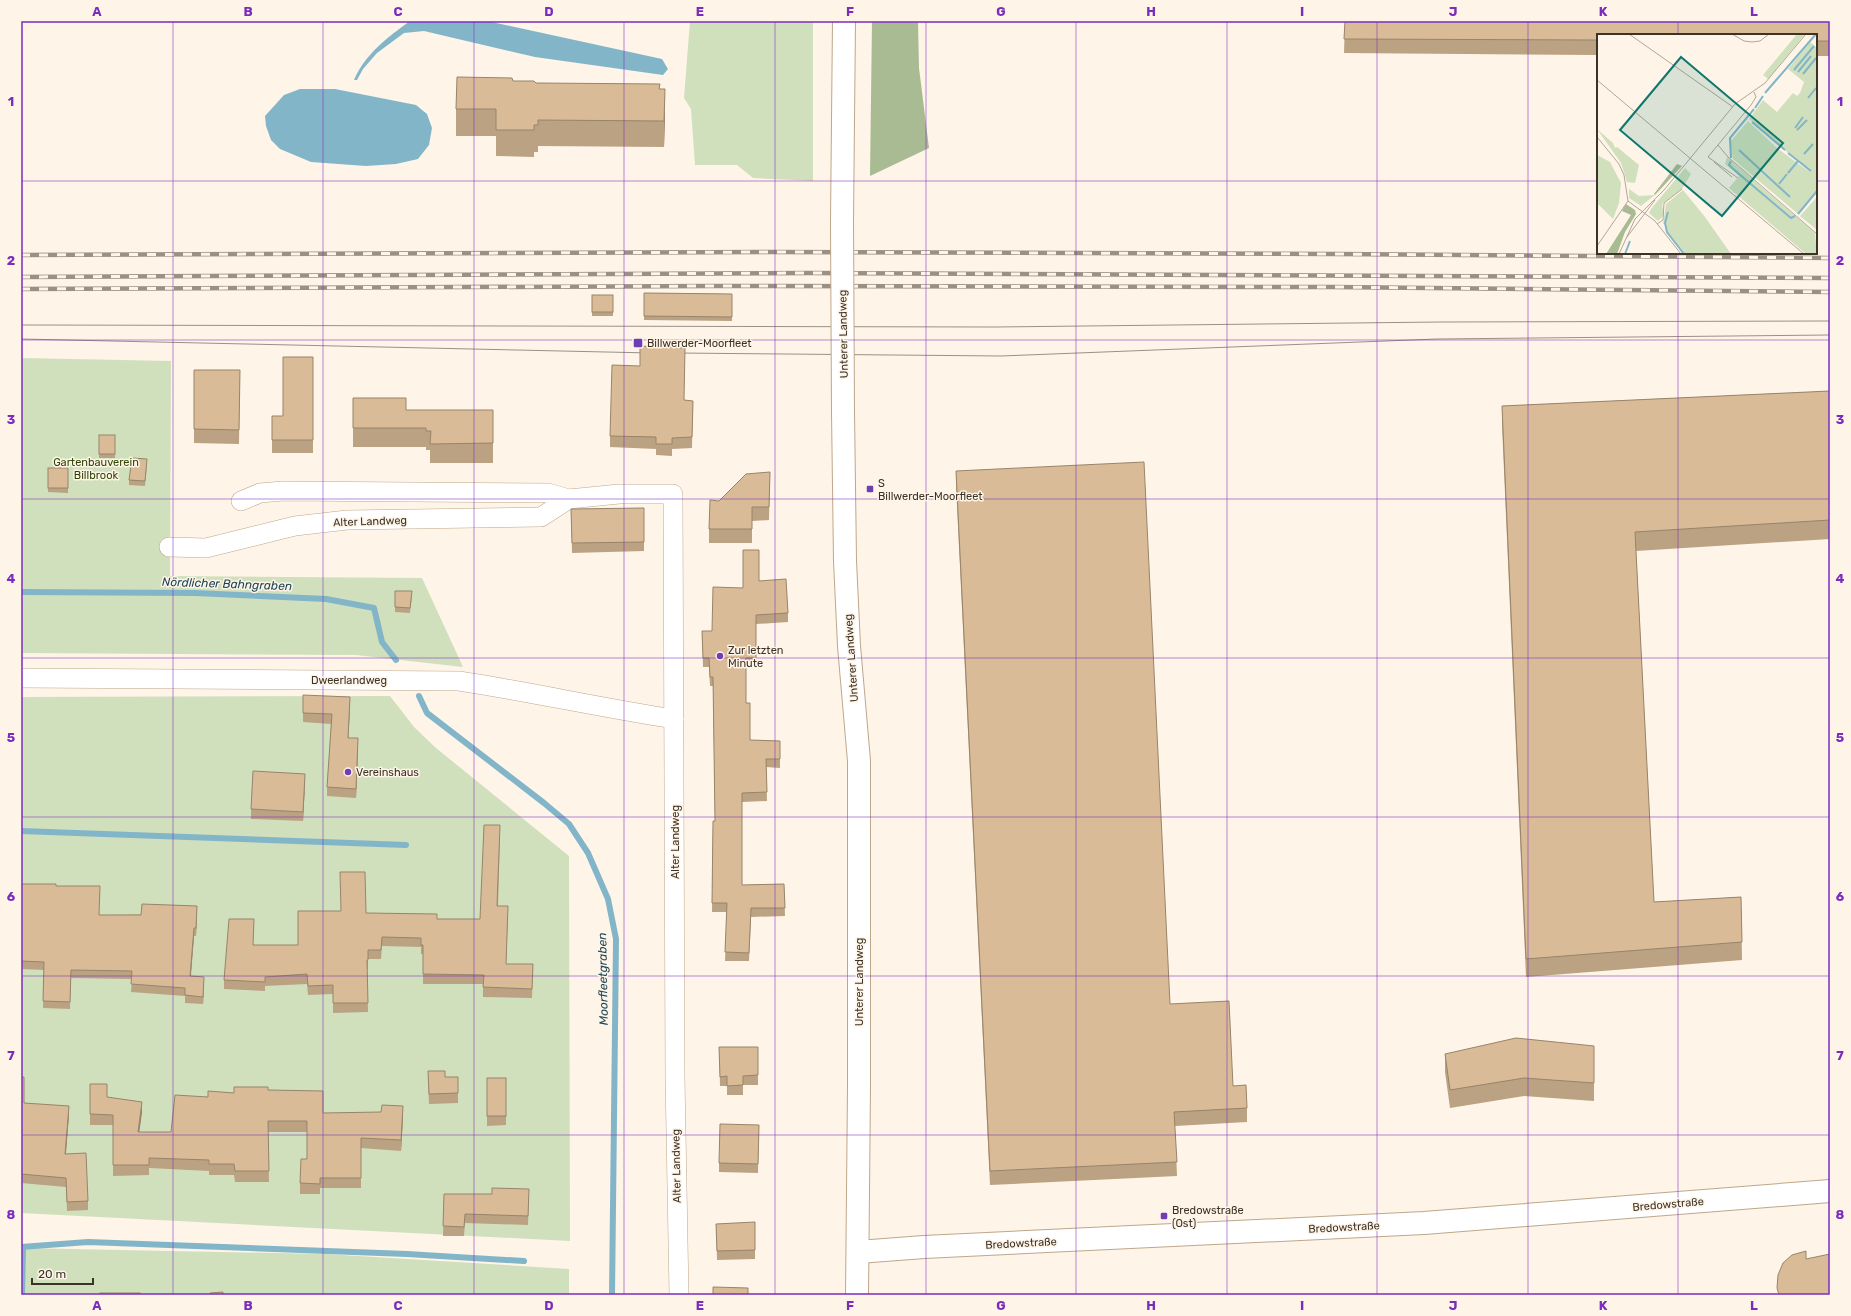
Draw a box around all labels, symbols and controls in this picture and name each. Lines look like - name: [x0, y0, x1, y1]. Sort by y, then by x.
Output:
- text: A: [92, 4, 102, 19]
- text: B: [243, 4, 253, 19]
- text: C: [393, 4, 403, 19]
- text: D: [544, 4, 554, 19]
- text: E: [696, 4, 704, 19]
- text: F: [846, 4, 854, 19]
- text: G: [996, 4, 1006, 19]
- text: H: [1146, 4, 1156, 19]
- text: I: [1300, 4, 1304, 19]
- text: J: [1449, 4, 1457, 19]
- text: K: [1599, 4, 1608, 19]
- text: L: [1750, 4, 1758, 19]
- inset map: [1597, 34, 1817, 254]
- text: 1: [8, 94, 14, 109]
- text: 1: [1837, 94, 1843, 109]
- text: 2: [7, 253, 15, 268]
- text: 2: [1836, 253, 1844, 268]
- street label: Unterer Landweg: [836, 290, 851, 378]
- marker: Billwerder-Moorfleet: [632, 337, 644, 349]
- place label: Billwerder-Moorfleet: [647, 337, 752, 350]
- text: 3: [7, 412, 16, 427]
- text: 3: [1836, 412, 1845, 427]
- park label: Gartenbauverein Billbrook: [53, 456, 139, 482]
- place label: S Billwerder-Moorfleet: [878, 477, 983, 503]
- marker: S Billwerder-Moorfleet: [865, 484, 875, 494]
- street label: Alter Landweg: [333, 514, 407, 529]
- text: 4: [7, 571, 16, 586]
- text: 4: [1836, 571, 1845, 586]
- water label: Nördlicher Bahngraben: [162, 575, 292, 593]
- street label: Unterer Landweg: [842, 613, 861, 703]
- place label: Zur letzten Minute: [728, 644, 784, 670]
- marker: Zur letzten Minute: [715, 651, 725, 661]
- street label: Dweerlandweg: [311, 674, 387, 687]
- text: 5: [7, 730, 15, 745]
- text: 5: [1836, 730, 1844, 745]
- place label: Vereinshaus: [356, 766, 419, 779]
- marker: Vereinshaus: [343, 767, 353, 777]
- street label: Alter Landweg: [669, 805, 682, 879]
- text: 6: [7, 889, 16, 904]
- text: 6: [1836, 889, 1845, 904]
- water label: Moorfleetgraben: [595, 932, 611, 1026]
- street label: Unterer Landweg: [853, 938, 866, 1026]
- text: 7: [7, 1048, 15, 1063]
- text: 7: [1836, 1048, 1844, 1063]
- street label: Alter Landweg: [669, 1129, 684, 1203]
- street label: Bredowstraße: [1632, 1195, 1704, 1214]
- place label: Bredowstraße (Ost): [1172, 1204, 1244, 1230]
- text: 8: [7, 1207, 16, 1222]
- text: 8: [1836, 1207, 1845, 1222]
- marker: Bredowstraße (Ost): [1159, 1211, 1169, 1221]
- street label: Bredowstraße: [1308, 1219, 1380, 1236]
- street label: Bredowstraße: [985, 1235, 1057, 1252]
- scale bar: [32, 1260, 93, 1286]
- text: 20 m: [38, 1267, 66, 1281]
- text: A: [92, 1298, 102, 1313]
- text: B: [243, 1298, 253, 1313]
- text: C: [393, 1298, 403, 1313]
- text: D: [544, 1298, 554, 1313]
- text: E: [696, 1298, 704, 1313]
- text: F: [846, 1298, 854, 1313]
- text: G: [996, 1298, 1006, 1313]
- text: H: [1146, 1298, 1156, 1313]
- text: I: [1300, 1298, 1304, 1313]
- text: J: [1449, 1298, 1457, 1313]
- text: K: [1599, 1298, 1608, 1313]
- text: L: [1750, 1298, 1758, 1313]

